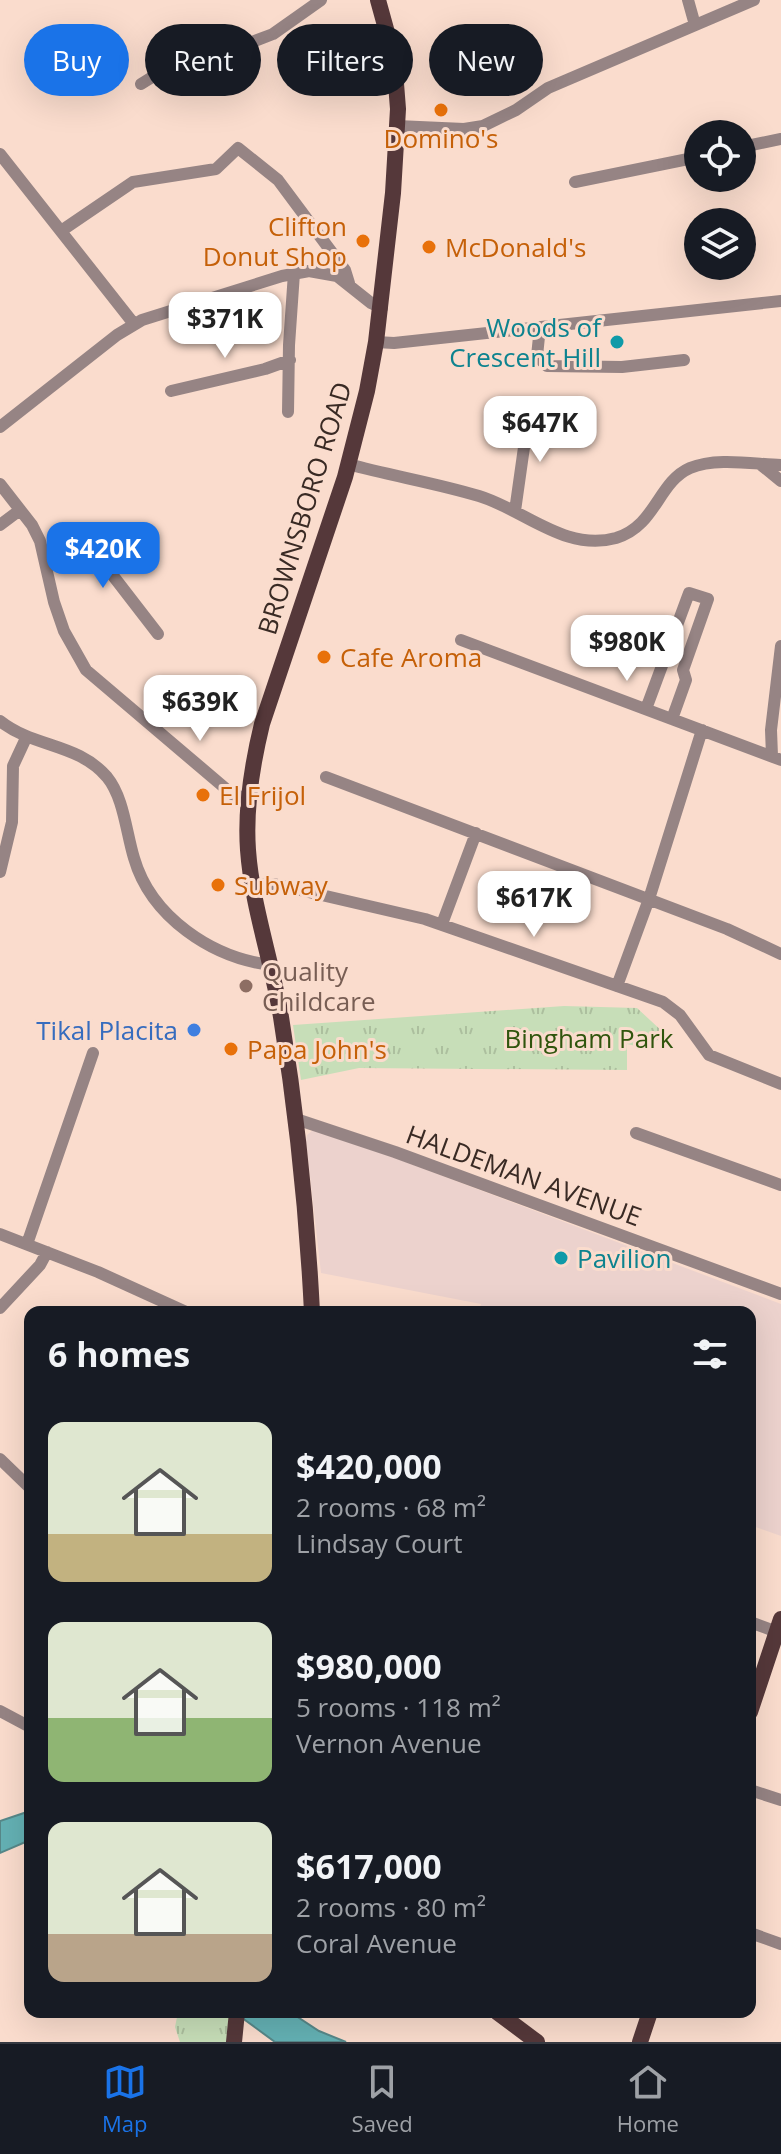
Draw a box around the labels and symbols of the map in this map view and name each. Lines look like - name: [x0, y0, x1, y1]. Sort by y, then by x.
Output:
- marker: Domino's: [432, 101, 450, 119]
- place label: Domino's: [384, 120, 498, 156]
- place label: Clifton Donut Shop: [203, 208, 347, 274]
- place label: McDonald's: [445, 229, 586, 265]
- marker: Clifton Donut Shop: [354, 232, 372, 250]
- marker: McDonald's: [420, 238, 438, 256]
- pin: $371K: [169, 292, 281, 360]
- place label: Woods of Crescent Hill: [449, 309, 602, 375]
- marker: Woods of Crescent Hill: [608, 333, 626, 351]
- street label: BROWNSBORO ROAD: [248, 377, 360, 639]
- pin: $647K: [484, 396, 596, 464]
- pin: $420K: [47, 522, 159, 590]
- pin: $980K: [571, 615, 683, 683]
- place label: Cafe Aroma: [340, 639, 482, 675]
- marker: Cafe Aroma: [315, 648, 333, 666]
- pin: $639K: [144, 675, 256, 743]
- place label: El Frijol: [219, 777, 306, 813]
- marker: El Frijol: [194, 786, 212, 804]
- place label: Subway: [234, 867, 329, 903]
- pin: $617K: [478, 871, 590, 939]
- marker: Subway: [209, 876, 227, 894]
- place label: Quality Childcare: [262, 953, 375, 1019]
- marker: Quality Childcare: [237, 977, 255, 995]
- place label: Tikal Placita: [36, 1012, 178, 1048]
- park label: Bingham Park: [504, 1020, 674, 1056]
- marker: Tikal Placita: [185, 1021, 203, 1039]
- place label: Papa John's: [247, 1031, 387, 1067]
- marker: Papa John's: [222, 1040, 240, 1058]
- street label: HALDEMAN AVENUE: [401, 1116, 647, 1234]
- place label: Pavilion: [577, 1240, 671, 1276]
- marker: Pavilion: [552, 1249, 570, 1267]

